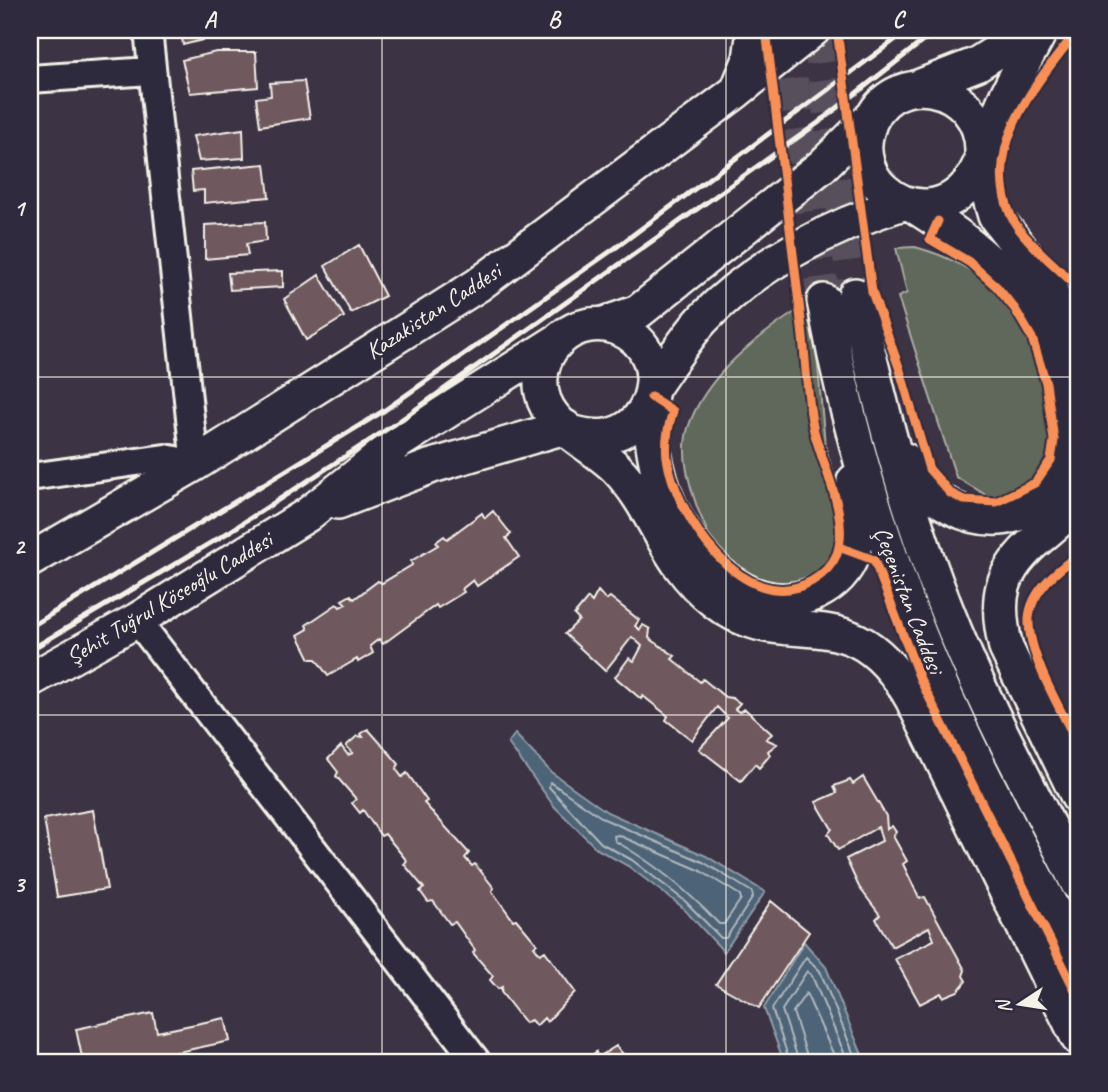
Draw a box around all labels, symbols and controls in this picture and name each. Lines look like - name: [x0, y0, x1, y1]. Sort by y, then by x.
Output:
- text: A: [204, 5, 218, 34]
- text: B: [548, 5, 562, 34]
- text: C: [893, 5, 907, 34]
- text: 1: [14, 194, 27, 223]
- street label: Kazakistan Caddesi: [360, 255, 508, 366]
- street label: Çeçenistan Caddesi: [867, 522, 952, 681]
- street label: Şehit Tuğrul Köseoğlu Caddesi: [60, 523, 280, 671]
- text: 2: [14, 532, 27, 561]
- text: 3: [14, 870, 27, 899]
- north arrow: [986, 970, 1056, 1040]
- text: N: [991, 996, 1017, 1016]

